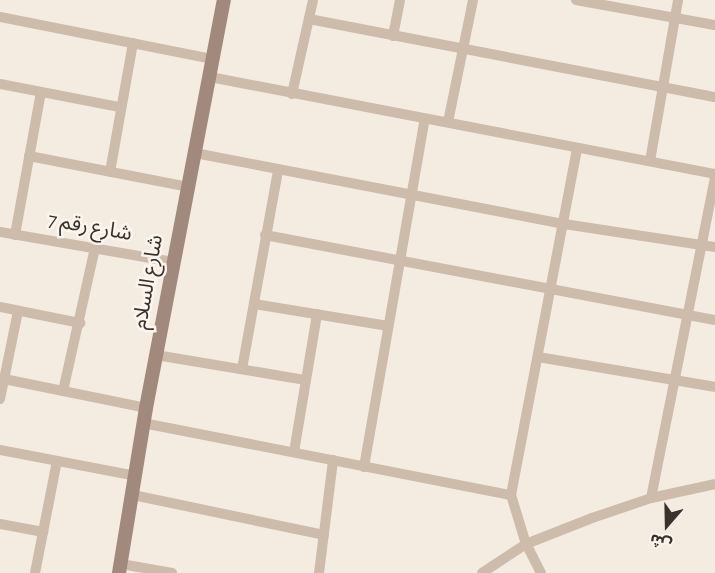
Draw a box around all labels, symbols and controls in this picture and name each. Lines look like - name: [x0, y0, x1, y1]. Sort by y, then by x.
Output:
- street label: شارع رقم 7: [46, 207, 134, 247]
- street label: شارع السلام: [127, 233, 169, 331]
- north arrow: [637, 495, 697, 555]
- text: ش: [648, 531, 674, 553]

